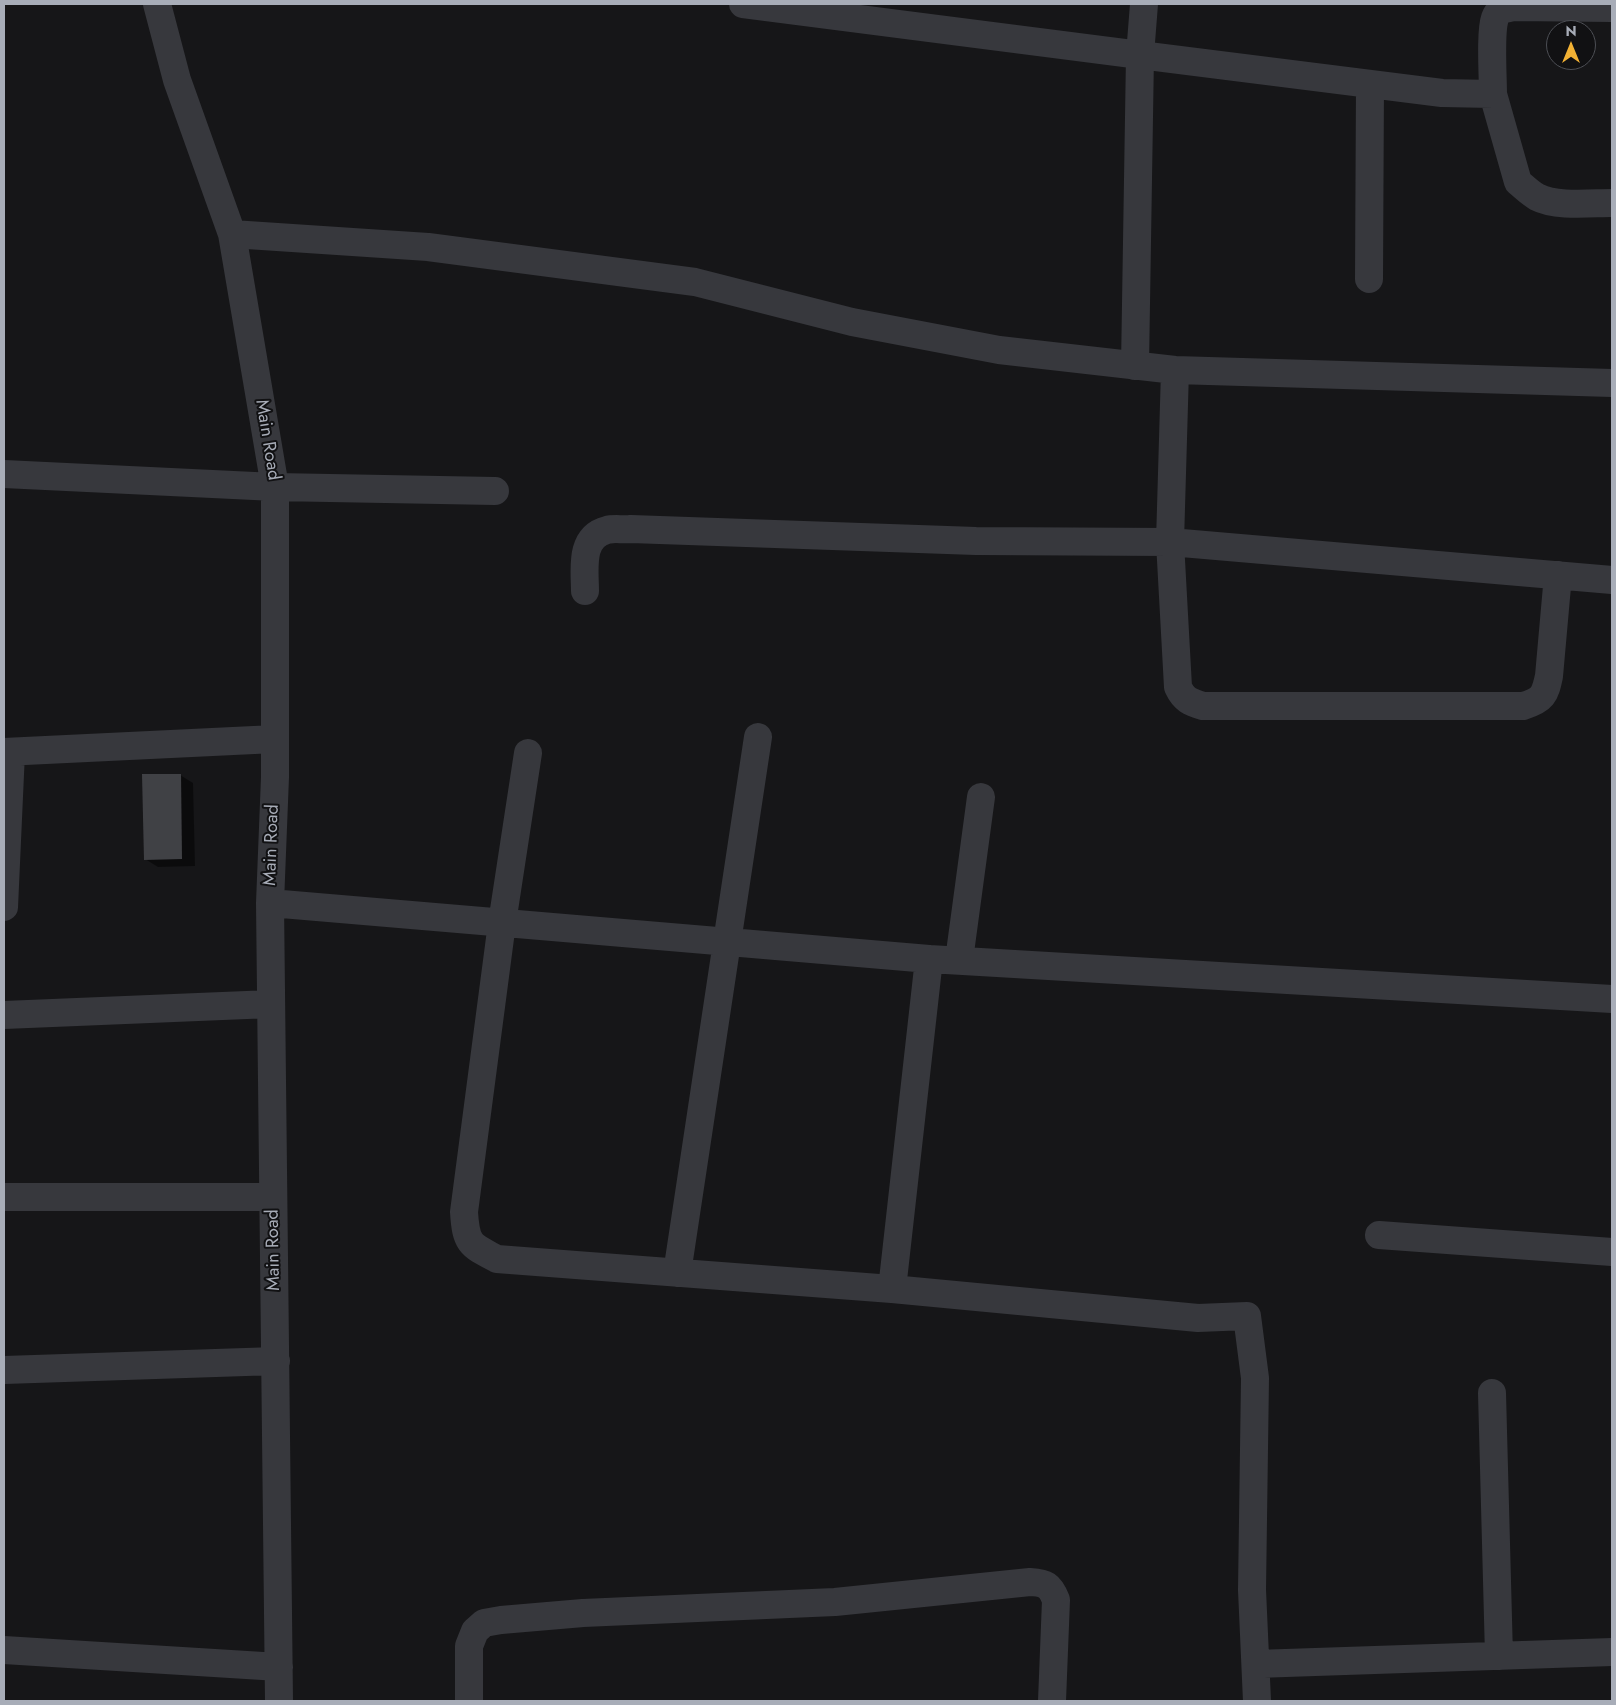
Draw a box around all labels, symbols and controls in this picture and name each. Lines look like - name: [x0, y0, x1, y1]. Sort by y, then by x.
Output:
- north arrow: [1546, 20, 1596, 70]
- text: N: [1565, 21, 1577, 41]
- street label: Main Road: [250, 398, 284, 482]
- street label: Main Road: [260, 804, 284, 886]
- street label: Main Road: [262, 1209, 286, 1291]

